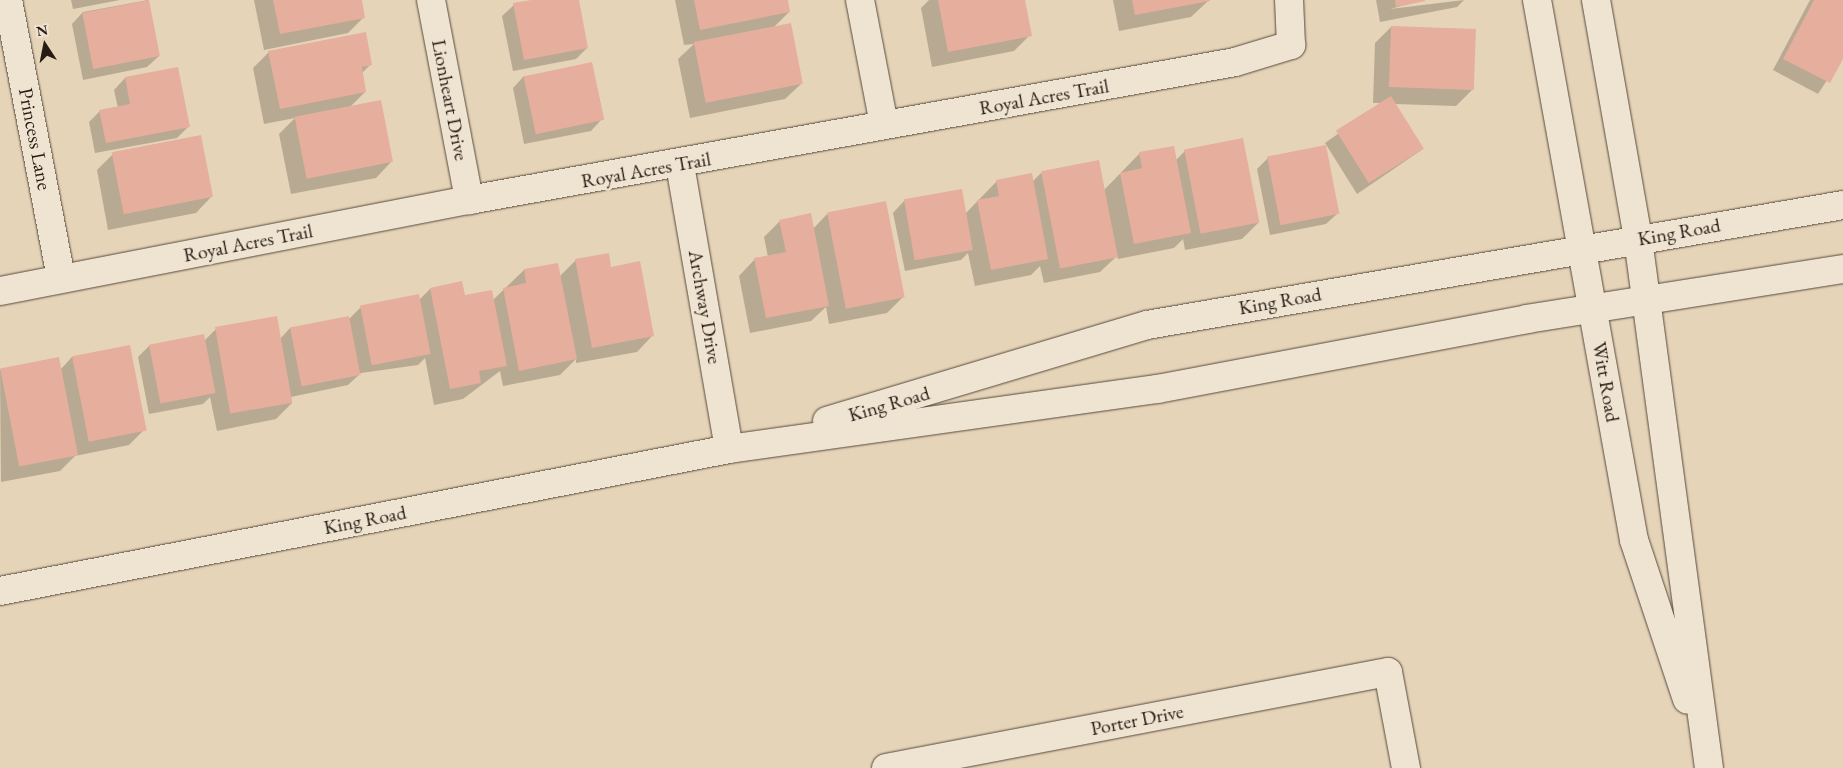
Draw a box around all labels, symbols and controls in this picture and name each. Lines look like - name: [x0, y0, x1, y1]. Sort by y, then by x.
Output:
- north arrow: [20, 20, 70, 70]
- text: N: [35, 20, 49, 40]
- street label: Lionheart Drive: [427, 37, 473, 163]
- street label: Royal Acres Trail: [977, 74, 1111, 120]
- street label: Princess Lane: [13, 86, 57, 192]
- street label: Royal Acres Trail: [579, 147, 713, 193]
- street label: King Road: [1636, 213, 1722, 251]
- street label: Royal Acres Trail: [181, 219, 315, 267]
- street label: Archway Drive: [683, 248, 727, 366]
- street label: King Road: [1237, 282, 1323, 320]
- street label: Witt Road: [1587, 340, 1625, 424]
- street label: King Road: [845, 381, 933, 427]
- street label: King Road: [322, 500, 408, 540]
- street label: Porter Drive: [1089, 699, 1185, 741]

